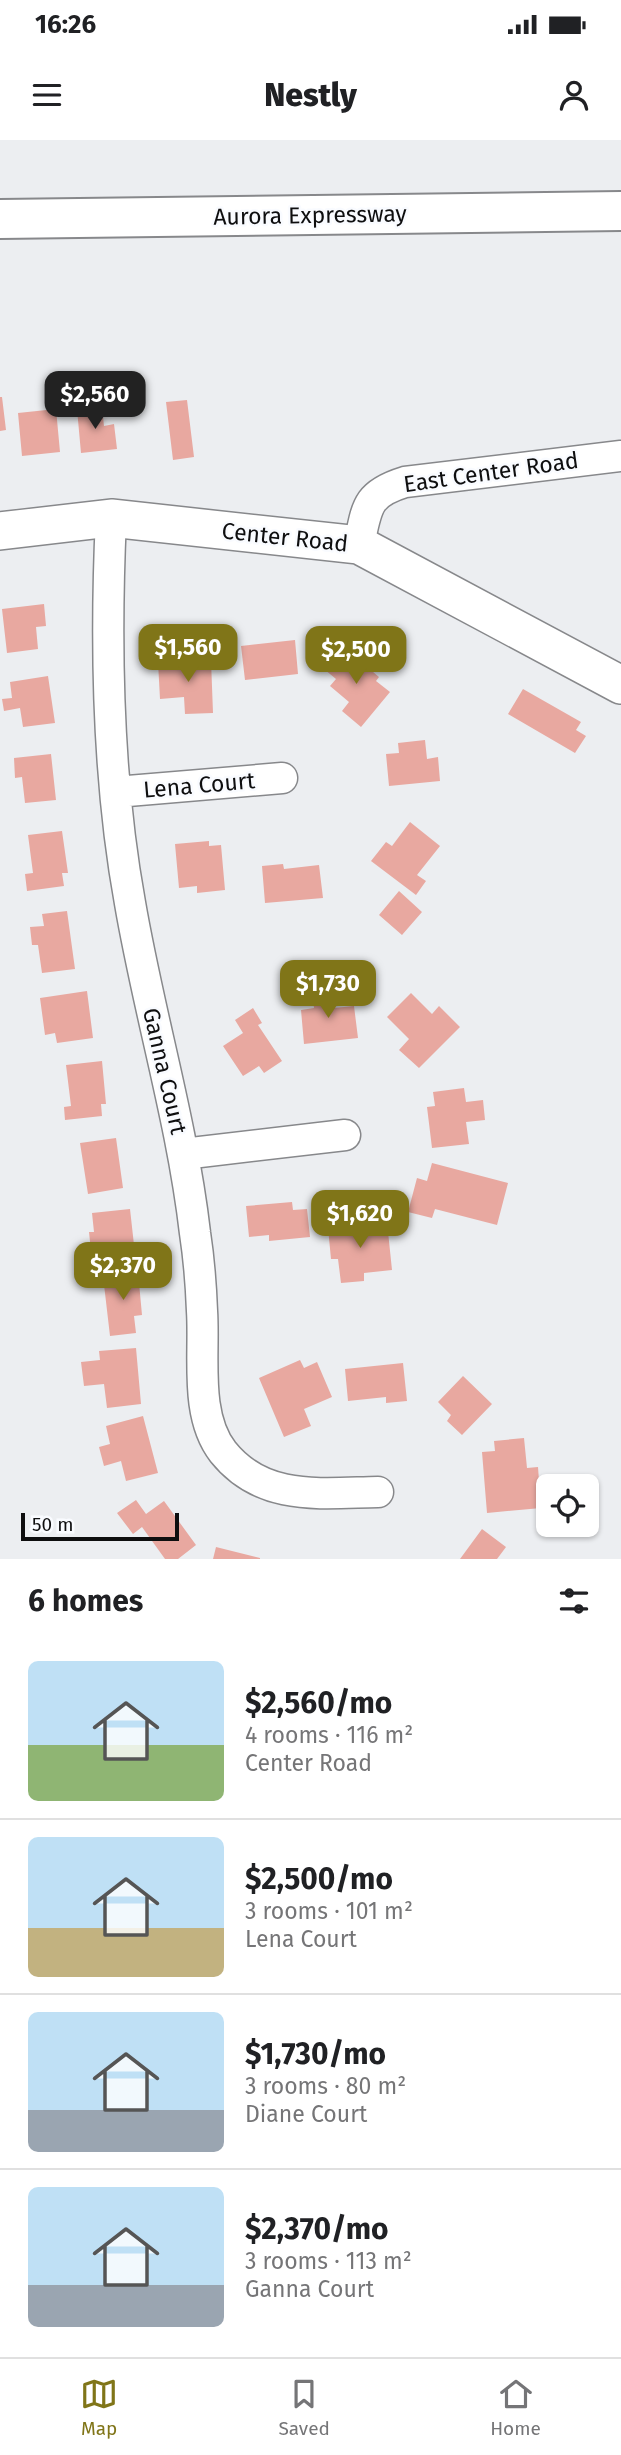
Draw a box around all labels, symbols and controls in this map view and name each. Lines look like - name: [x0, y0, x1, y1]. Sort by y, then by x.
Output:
- text: 16:26: [35, 9, 96, 40]
- icon: menu: [28, 76, 66, 114]
- text: Nestly: [264, 76, 357, 114]
- icon: person: [555, 76, 593, 114]
- street label: Aurora Expressway: [213, 199, 408, 231]
- pin: $2,560: [38, 372, 152, 431]
- text: $2,560: [61, 380, 129, 408]
- street label: East Center Road: [402, 446, 580, 498]
- street label: Center Road: [220, 516, 350, 558]
- pin: $1,560: [131, 624, 245, 684]
- pin: $2,500: [299, 626, 413, 686]
- text: $1,560: [155, 633, 221, 661]
- text: $2,500: [321, 635, 391, 663]
- street label: Lena Court: [142, 766, 257, 804]
- pin: $1,730: [271, 960, 385, 1020]
- text: $1,730: [296, 969, 360, 997]
- street label: Ganna Court: [137, 1005, 193, 1138]
- pin: $1,620: [303, 1190, 417, 1250]
- text: $1,620: [327, 1199, 393, 1227]
- pin: $2,370: [66, 1242, 180, 1302]
- text: $2,370: [90, 1251, 156, 1279]
- map controls: [536, 1474, 599, 1537]
- button: locate: [536, 1474, 599, 1537]
- scale bar: [21, 1510, 178, 1542]
- text: 50 m: [32, 1513, 73, 1536]
- icon: filters: [555, 1582, 593, 1620]
- text: 6 homes: [28, 1583, 143, 1619]
- text: $2,560/mo: [245, 1685, 392, 1721]
- icon: home: [84, 1689, 168, 1773]
- text: 4 rooms · 116 m²: [245, 1721, 413, 1749]
- text: Center Road: [245, 1749, 372, 1777]
- text: $2,500/mo: [245, 1861, 393, 1897]
- icon: home: [84, 1865, 168, 1949]
- text: 3 rooms · 101 m²: [245, 1897, 413, 1925]
- text: Lena Court: [245, 1925, 357, 1953]
- text: $1,730/mo: [245, 2036, 386, 2072]
- icon: home: [84, 2040, 168, 2124]
- text: 3 rooms · 80 m²: [245, 2072, 406, 2100]
- text: Diane Court: [245, 2100, 367, 2128]
- text: $2,370/mo: [245, 2211, 389, 2247]
- icon: home: [84, 2215, 168, 2299]
- text: 3 rooms · 113 m²: [245, 2247, 412, 2275]
- text: Ganna Court: [245, 2275, 374, 2303]
- tab: Map: [80, 2375, 118, 2440]
- tab: Saved: [278, 2375, 330, 2440]
- tab: Home: [490, 2375, 541, 2440]

